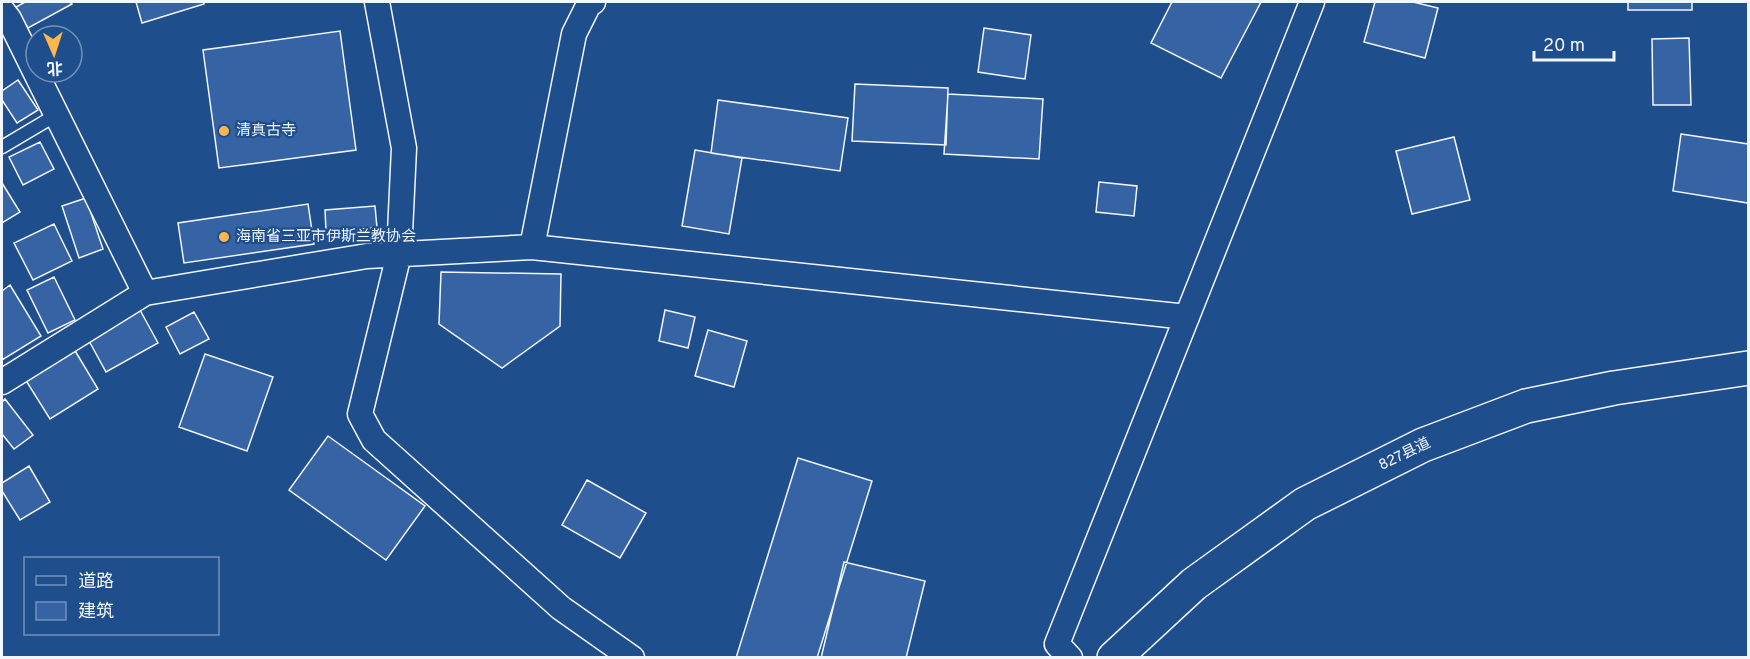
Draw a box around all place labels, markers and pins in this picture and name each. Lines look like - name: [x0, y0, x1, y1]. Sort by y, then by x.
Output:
- place label: 清真古寺: [236, 122, 296, 141]
- marker: 清真古寺: [217, 124, 231, 138]
- place label: 海南省三亚市伊斯兰教协会: [236, 228, 416, 247]
- marker: 海南省三亚市伊斯兰教协会: [217, 230, 231, 244]

